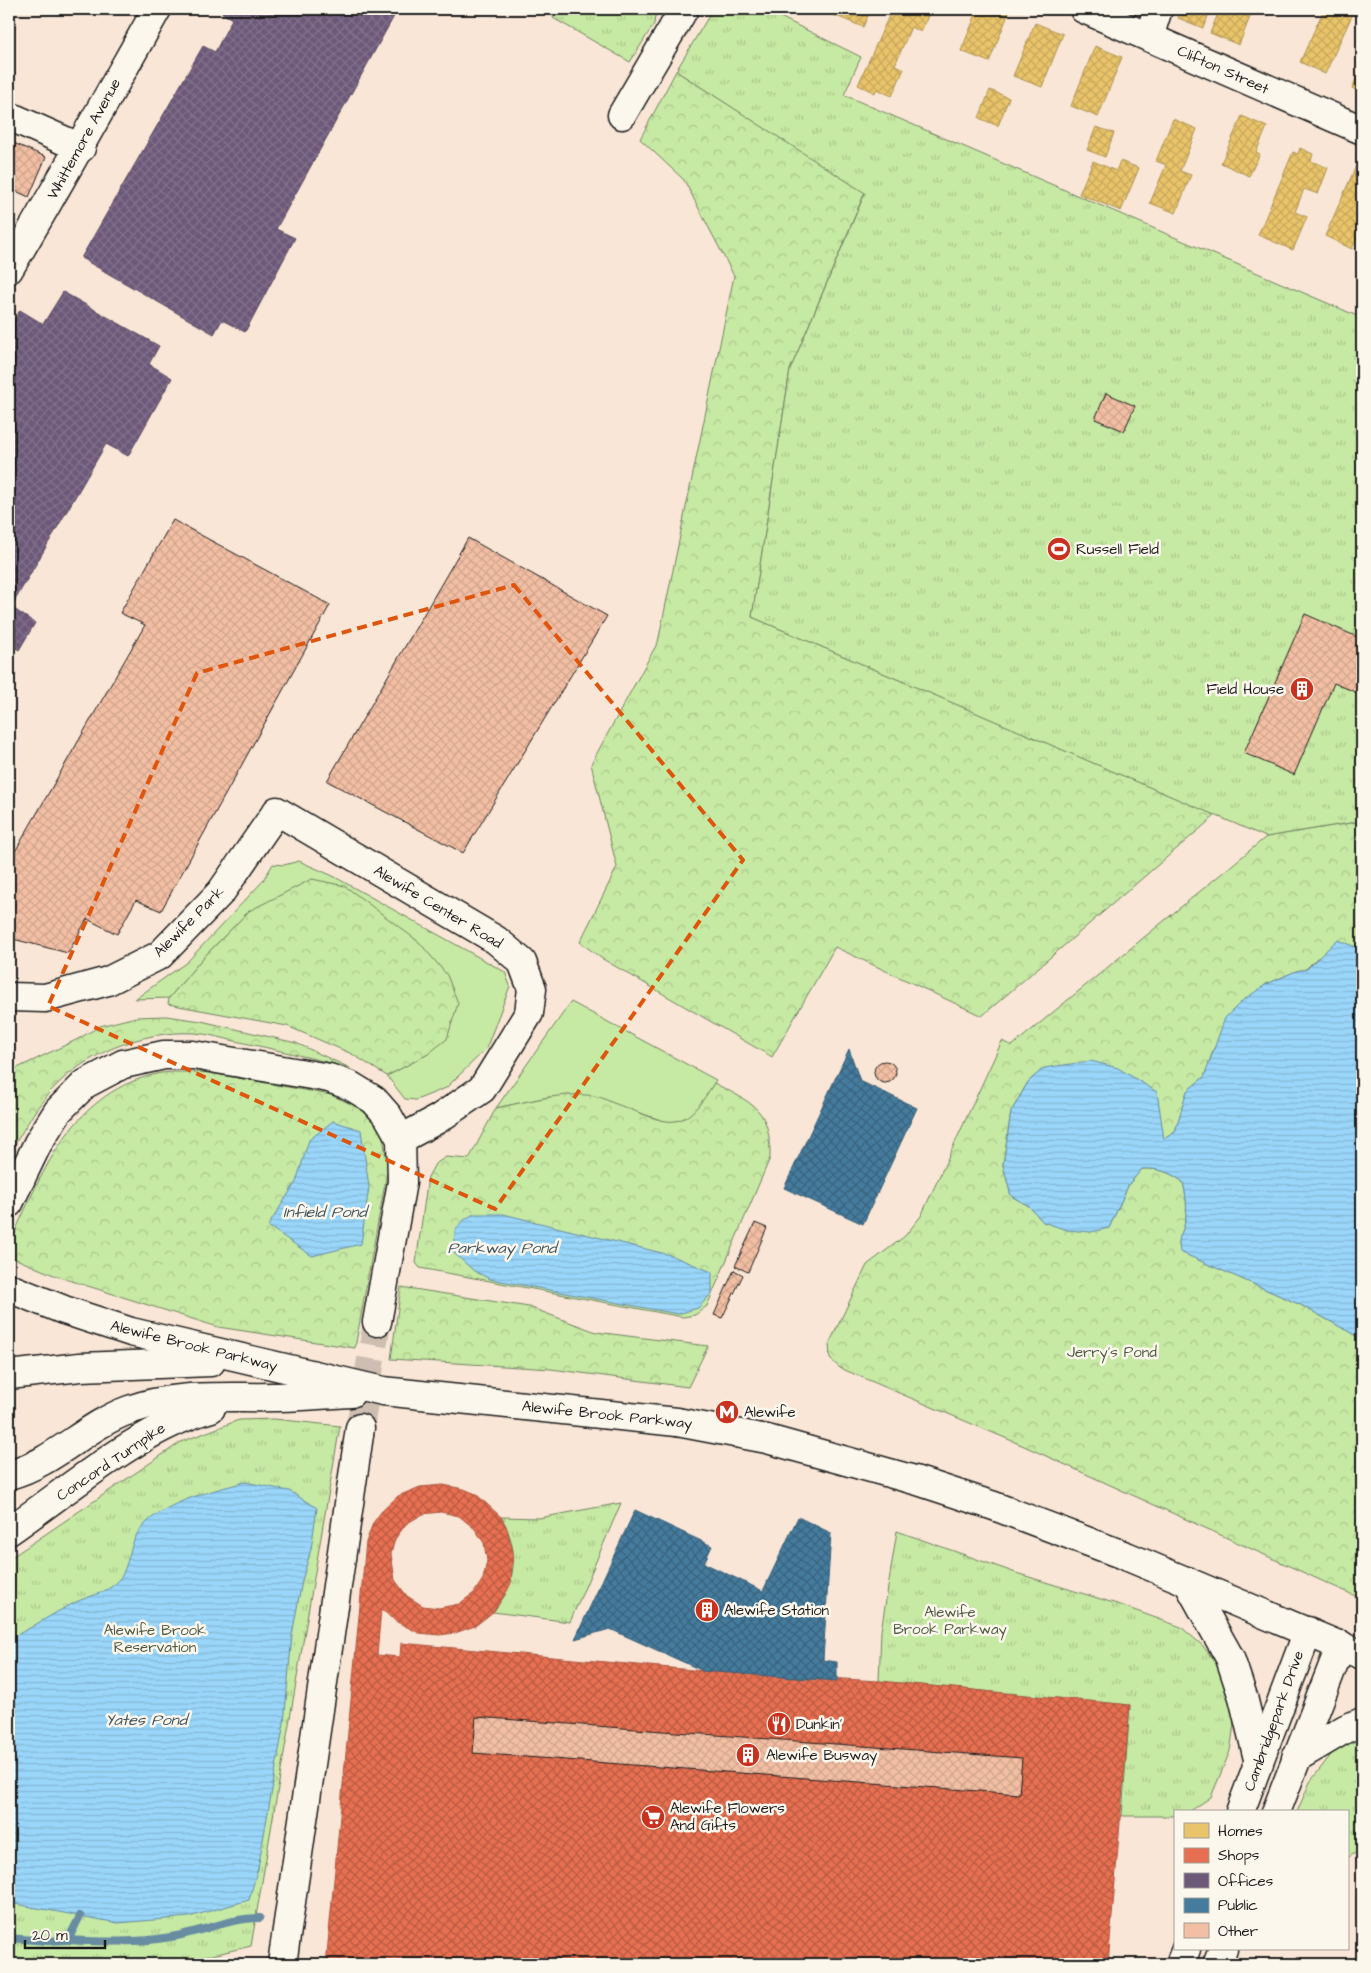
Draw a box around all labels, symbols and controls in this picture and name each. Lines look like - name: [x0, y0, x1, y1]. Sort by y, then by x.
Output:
- street label: Clifton Street: [1174, 40, 1272, 100]
- street label: Whittemore Avenue: [42, 75, 126, 203]
- sports icon: Russell Field: [1046, 536, 1072, 562]
- place label: Russell Field: [1076, 539, 1159, 560]
- building icon: Field House: [1289, 676, 1315, 702]
- place label: Field House: [1206, 679, 1284, 700]
- street label: Alewife Center Road: [370, 860, 507, 954]
- street label: Alewife Park: [149, 882, 229, 962]
- water label: Infield Pond: [283, 1201, 370, 1223]
- water label: Parkway Pond: [448, 1237, 559, 1260]
- street label: Alewife Brook Parkway: [108, 1315, 280, 1378]
- park label: Jerry's Pond: [1067, 1342, 1157, 1364]
- street label: Alewife Brook Parkway: [521, 1396, 693, 1435]
- metro station icon: Alewife: [714, 1399, 740, 1425]
- place label: Alewife: [744, 1402, 796, 1423]
- street label: Concord Turnpike: [52, 1418, 170, 1506]
- building icon: Alewife Station: [694, 1597, 720, 1623]
- place label: Alewife Station: [724, 1600, 830, 1621]
- park label: Alewife Brook Parkway: [893, 1602, 1007, 1641]
- park label: Alewife Brook Reservation: [104, 1620, 206, 1658]
- street label: Cambridgepark Drive: [1239, 1648, 1310, 1795]
- water label: Yates Pond: [105, 1709, 190, 1731]
- restaurant icon: Dunkin': [766, 1711, 792, 1737]
- place label: Dunkin': [796, 1714, 842, 1735]
- building icon: Alewife Busway: [735, 1742, 761, 1768]
- place label: Alewife Busway: [766, 1745, 877, 1767]
- place label: Alewife Flowers And Gifts: [670, 1798, 785, 1836]
- supermarket icon: Alewife Flowers And Gifts: [640, 1804, 666, 1830]
- legend: [1174, 1810, 1348, 1950]
- text: Homes: [1218, 1821, 1263, 1842]
- text: Shops: [1218, 1845, 1260, 1866]
- text: Offices: [1218, 1871, 1274, 1892]
- text: Public: [1218, 1895, 1258, 1916]
- scale bar: [25, 1918, 105, 1950]
- text: Other: [1218, 1921, 1258, 1942]
- text: 20 m: [32, 1925, 68, 1946]

